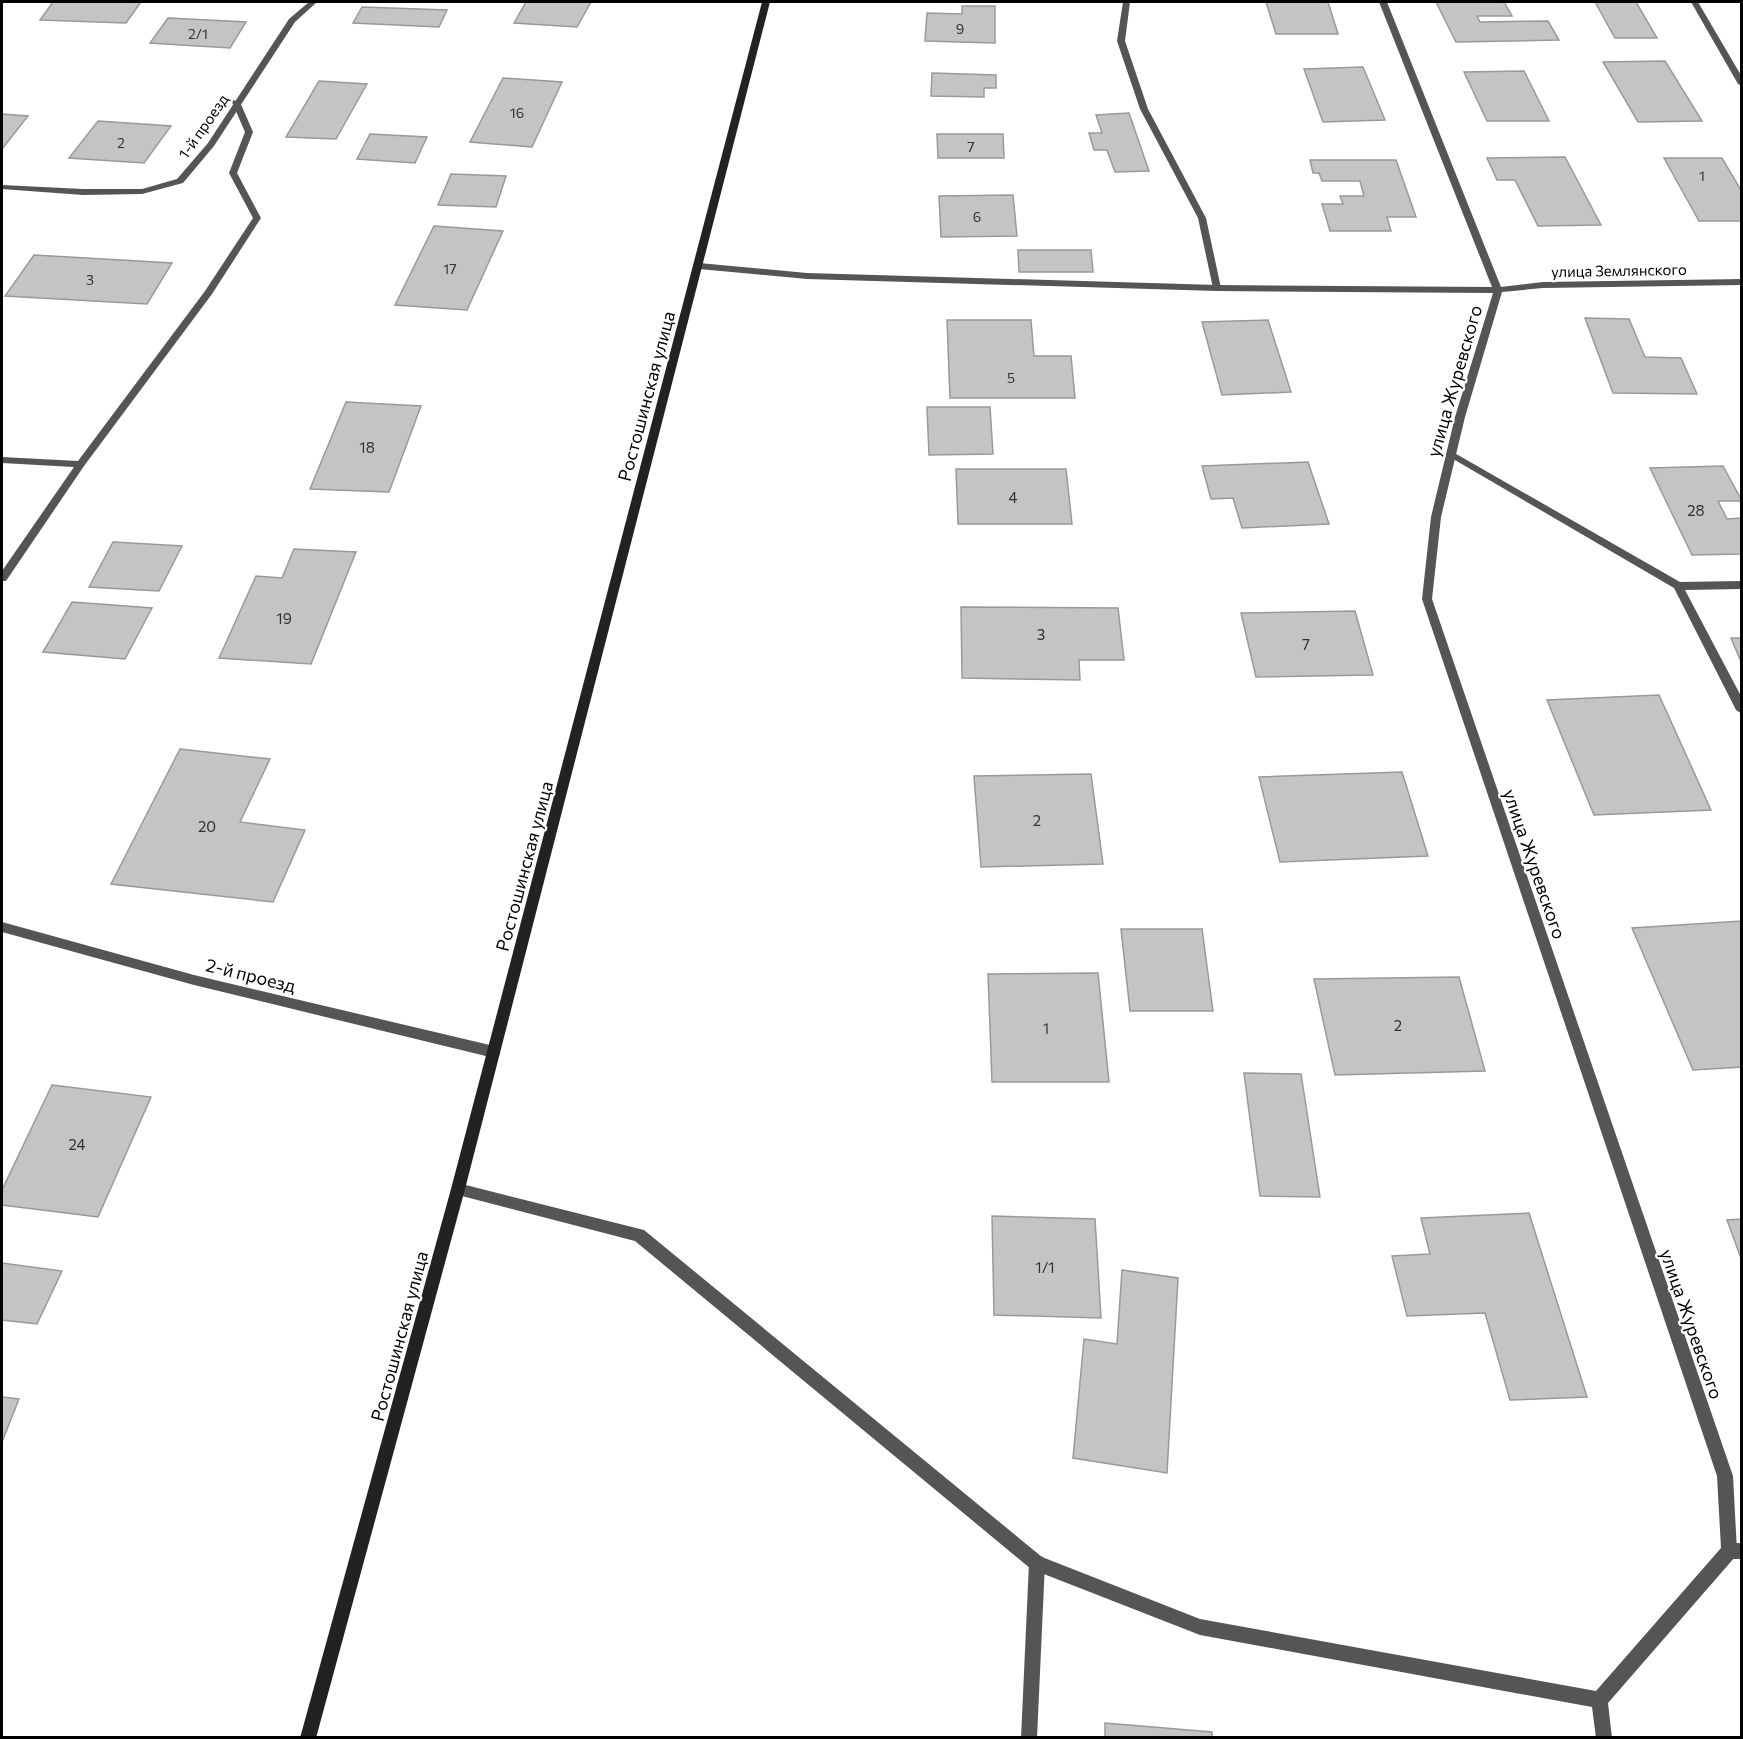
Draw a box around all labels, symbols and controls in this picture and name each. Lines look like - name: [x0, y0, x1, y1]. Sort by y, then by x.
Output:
- house number: 9: [956, 20, 964, 37]
- house number: 2/1: [188, 25, 208, 42]
- street label: 1-й проезд: [174, 90, 232, 162]
- house number: 16: [510, 104, 524, 121]
- house number: 2: [117, 134, 125, 151]
- house number: 7: [967, 138, 975, 155]
- house number: 1: [1699, 167, 1705, 184]
- house number: 6: [973, 208, 981, 225]
- house number: 17: [443, 260, 457, 277]
- street label: улица Землянского: [1551, 260, 1687, 280]
- house number: 3: [86, 271, 94, 288]
- street label: улица Журевского: [1422, 303, 1486, 459]
- street label: Ростошинская улица: [613, 309, 679, 483]
- house number: 5: [1007, 369, 1015, 386]
- house number: 18: [359, 438, 375, 456]
- house number: 4: [1009, 488, 1018, 506]
- house number: 28: [1687, 501, 1705, 519]
- house number: 19: [276, 609, 292, 627]
- house number: 3: [1037, 625, 1045, 643]
- house number: 7: [1302, 635, 1310, 653]
- street label: Ростошинская улица: [491, 779, 557, 953]
- street label: улица Журевского: [1499, 786, 1571, 942]
- house number: 2: [1033, 811, 1041, 829]
- house number: 20: [198, 817, 216, 835]
- street label: 2-й проезд: [204, 953, 299, 997]
- house number: 2: [1394, 1016, 1402, 1034]
- house number: 1: [1043, 1019, 1049, 1037]
- house number: 24: [68, 1135, 86, 1153]
- street label: улица Журевского: [1656, 1246, 1728, 1402]
- street label: Ростошинская улица: [366, 1249, 432, 1423]
- house number: 1/1: [1035, 1258, 1055, 1276]

